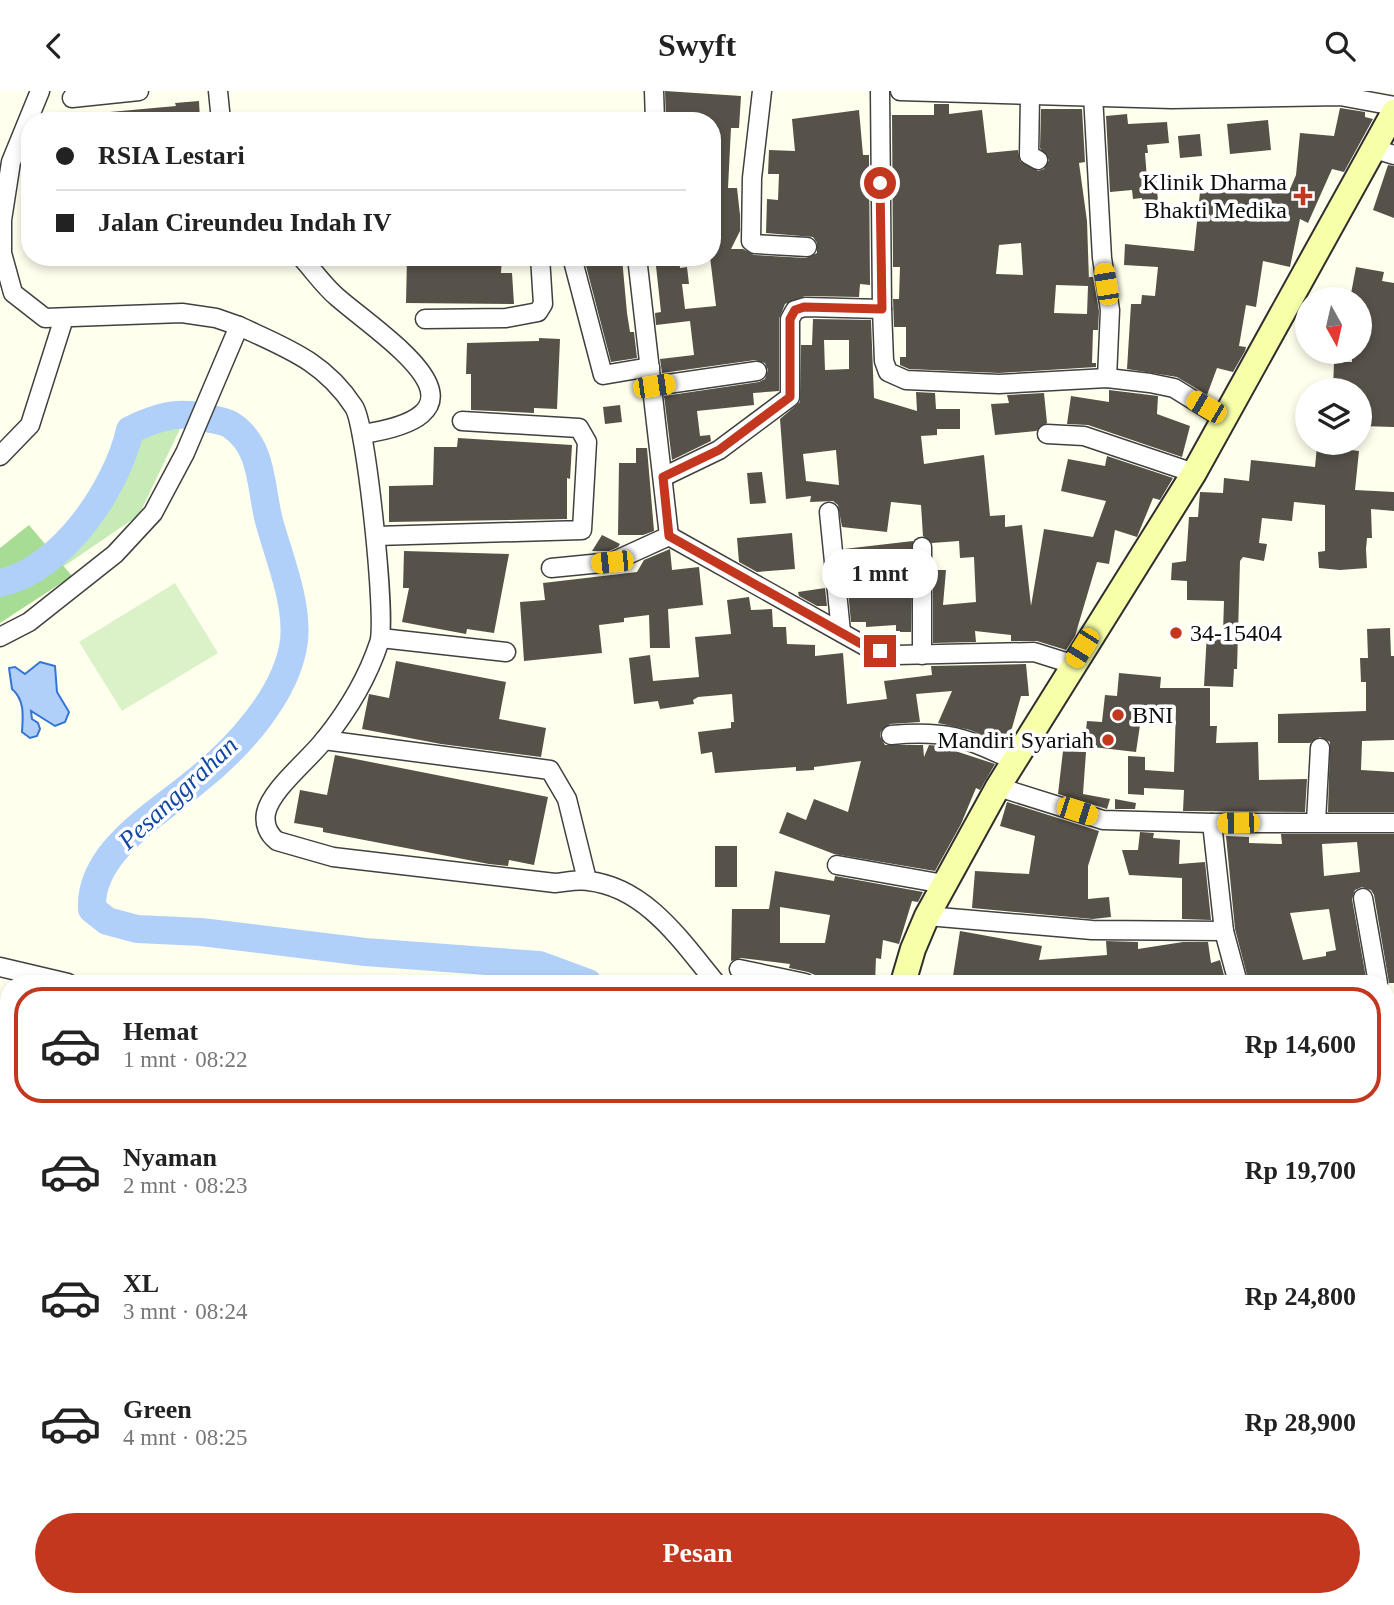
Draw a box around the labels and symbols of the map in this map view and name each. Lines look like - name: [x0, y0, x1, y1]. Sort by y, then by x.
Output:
- route start: [864, 167, 896, 199]
- place label: Klinik Dharma Bhakti Medika: [1142, 169, 1287, 223]
- marker: Klinik Dharma Bhakti Medika: [1293, 186, 1313, 206]
- car: [1093, 262, 1120, 306]
- north arrow: [1295, 287, 1372, 364]
- car: [632, 373, 677, 399]
- car: [1183, 387, 1230, 427]
- car: [591, 549, 634, 575]
- callout: 1 mnt: [822, 549, 938, 599]
- place label: 34-15404: [1190, 620, 1282, 646]
- car: [1062, 625, 1103, 671]
- marker: 34-15404: [1168, 625, 1184, 641]
- route end: [864, 635, 896, 667]
- place label: BNI: [1132, 702, 1173, 728]
- marker: BNI: [1110, 707, 1126, 723]
- place label: Mandiri Syariah: [937, 727, 1094, 753]
- water label: Pesanggrahan: [112, 731, 243, 856]
- marker: Mandiri Syariah: [1100, 732, 1116, 748]
- car: [1054, 795, 1101, 827]
- car: [1217, 812, 1260, 834]

